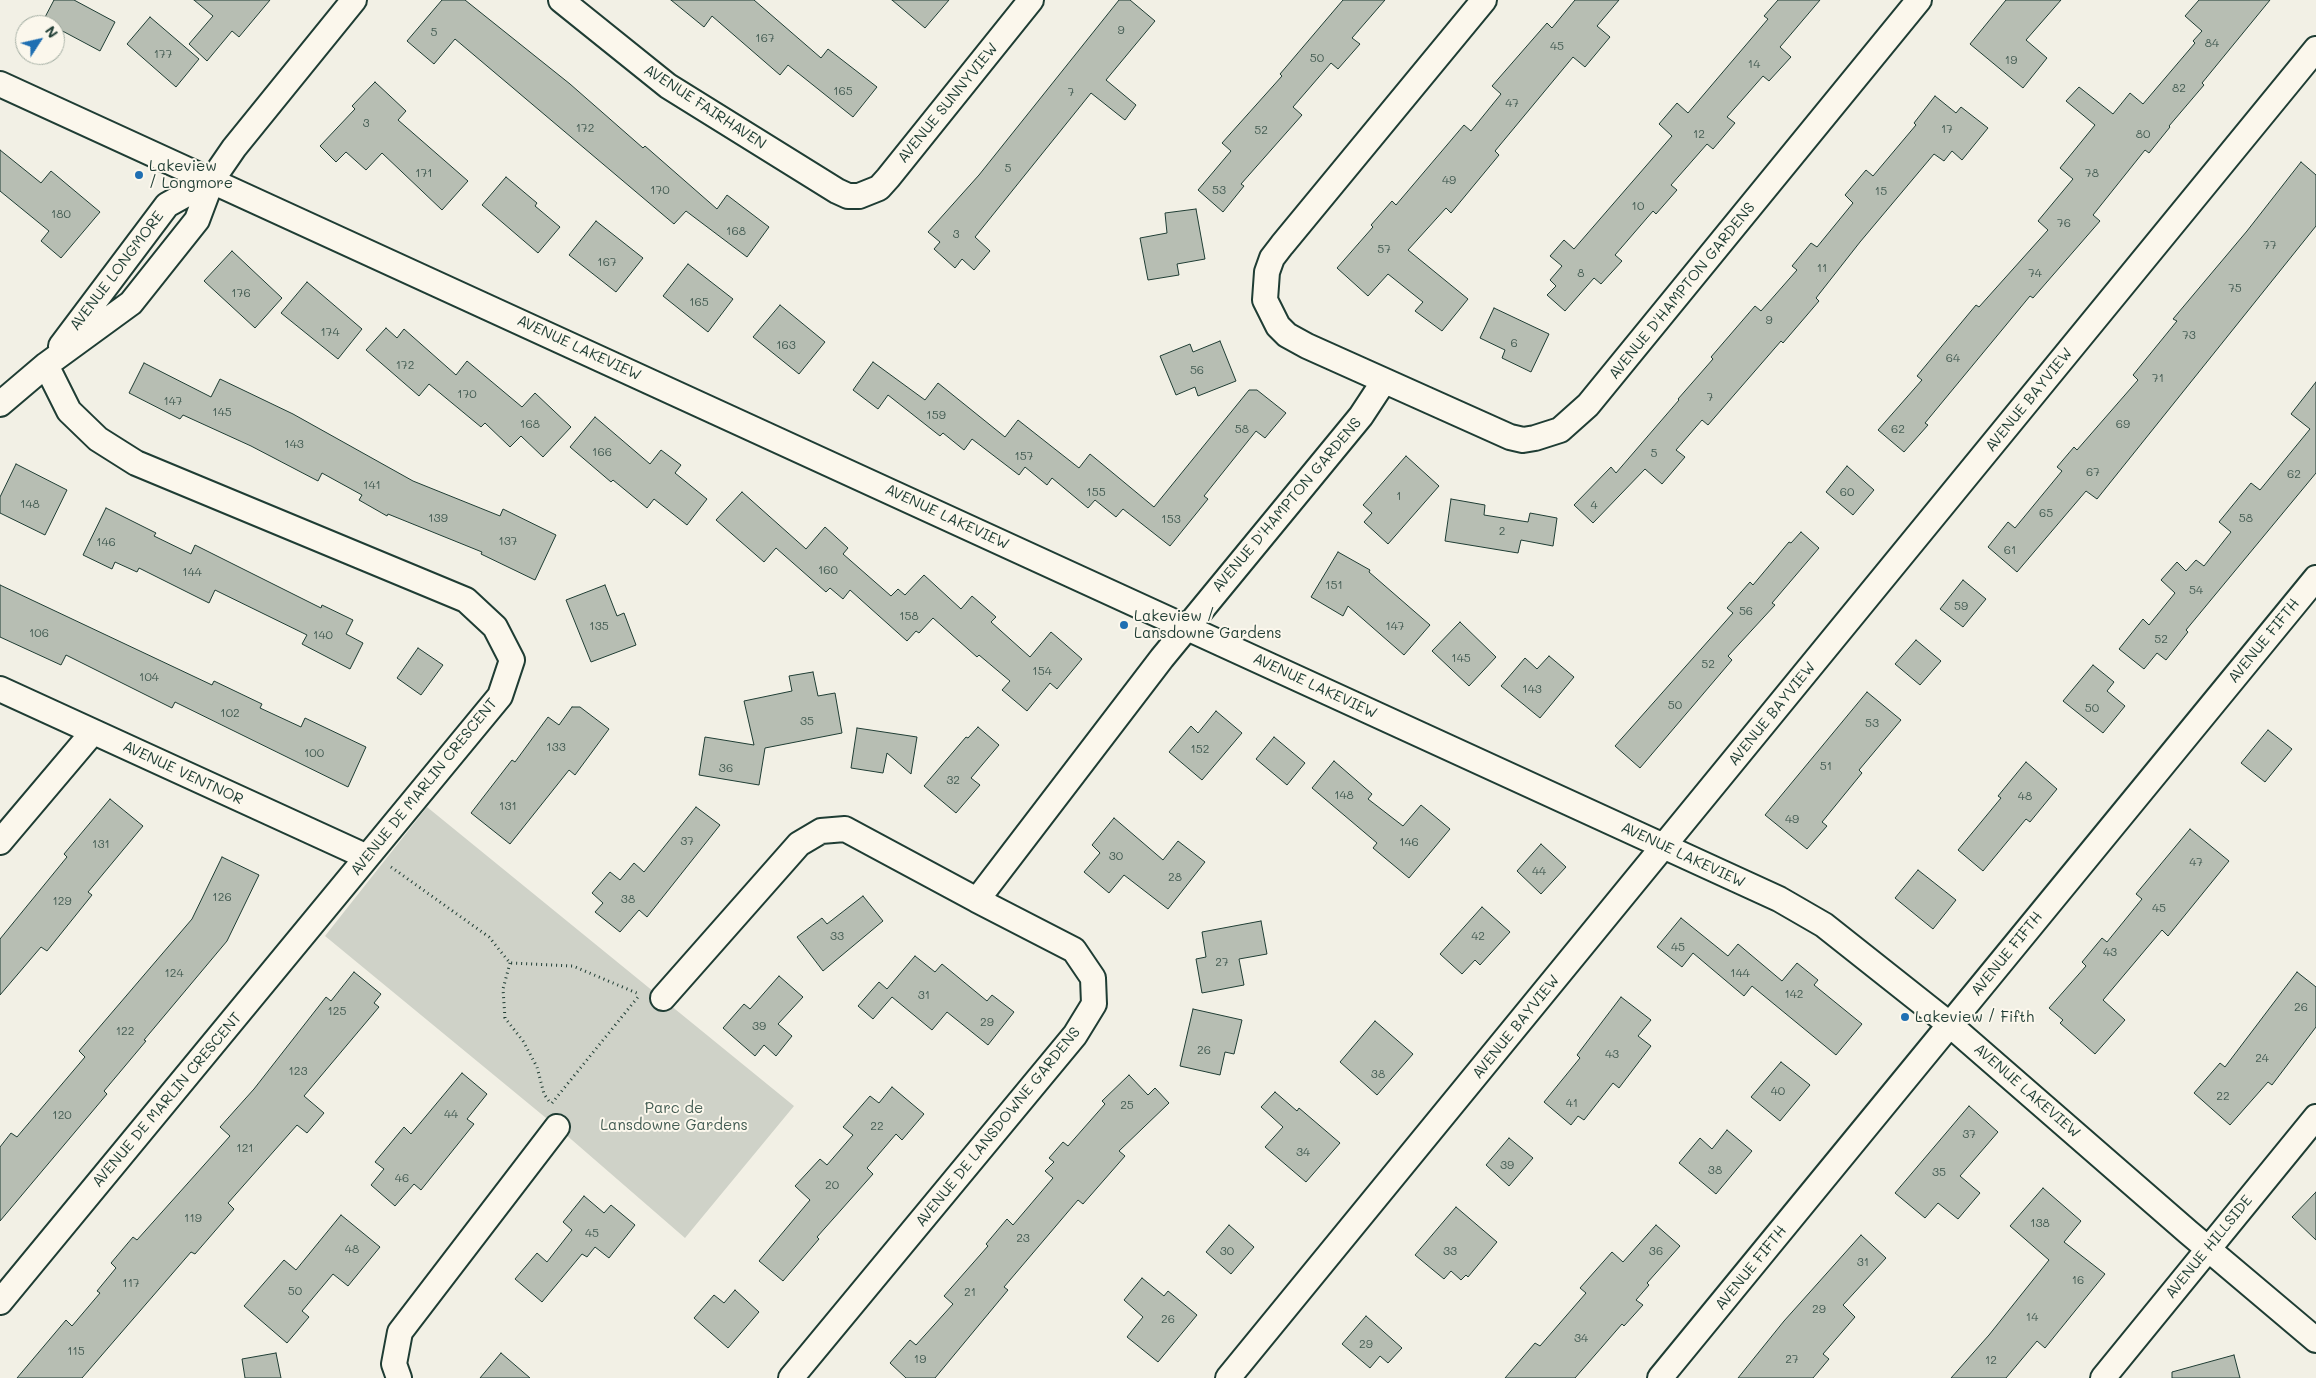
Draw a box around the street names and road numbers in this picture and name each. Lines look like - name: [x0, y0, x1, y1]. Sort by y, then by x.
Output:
- street label: AVENUE SUNNYVIEW: [894, 39, 1002, 167]
- street label: AVENUE FAIRHAVEN: [640, 61, 770, 153]
- street label: AVENUE D'HAMPTON GARDENS: [1605, 199, 1759, 383]
- street label: AVENUE LONGMORE: [66, 208, 168, 334]
- street label: AVENUE LAKEVIEW: [514, 311, 644, 385]
- street label: AVENUE BAYVIEW: [1982, 344, 2076, 456]
- street label: AVENUE D'HAMPTON GARDENS: [1209, 414, 1365, 596]
- street label: AVENUE LAKEVIEW: [882, 480, 1012, 554]
- street label: AVENUE FIFTH: [2225, 595, 2303, 687]
- street label: AVENUE LAKEVIEW: [1250, 649, 1380, 723]
- street label: AVENUE BAYVIEW: [1725, 658, 1819, 770]
- street label: AVENUE DE MARLIN CRESCENT: [347, 695, 501, 879]
- street label: AVENUE VENTNOR: [120, 737, 246, 809]
- street label: AVENUE LAKEVIEW: [1618, 818, 1748, 892]
- street label: AVENUE FIFTH: [1968, 908, 2046, 1000]
- street label: AVENUE BAYVIEW: [1469, 971, 1563, 1083]
- street label: AVENUE DE MARLIN CRESCENT: [88, 1009, 246, 1191]
- street label: AVENUE DE LANSDOWNE GARDENS: [912, 1024, 1084, 1230]
- street label: AVENUE LAKEVIEW: [1970, 1040, 2084, 1142]
- street label: AVENUE HILLSIDE: [2162, 1192, 2256, 1302]
- street label: AVENUE FIFTH: [1712, 1222, 1790, 1314]

